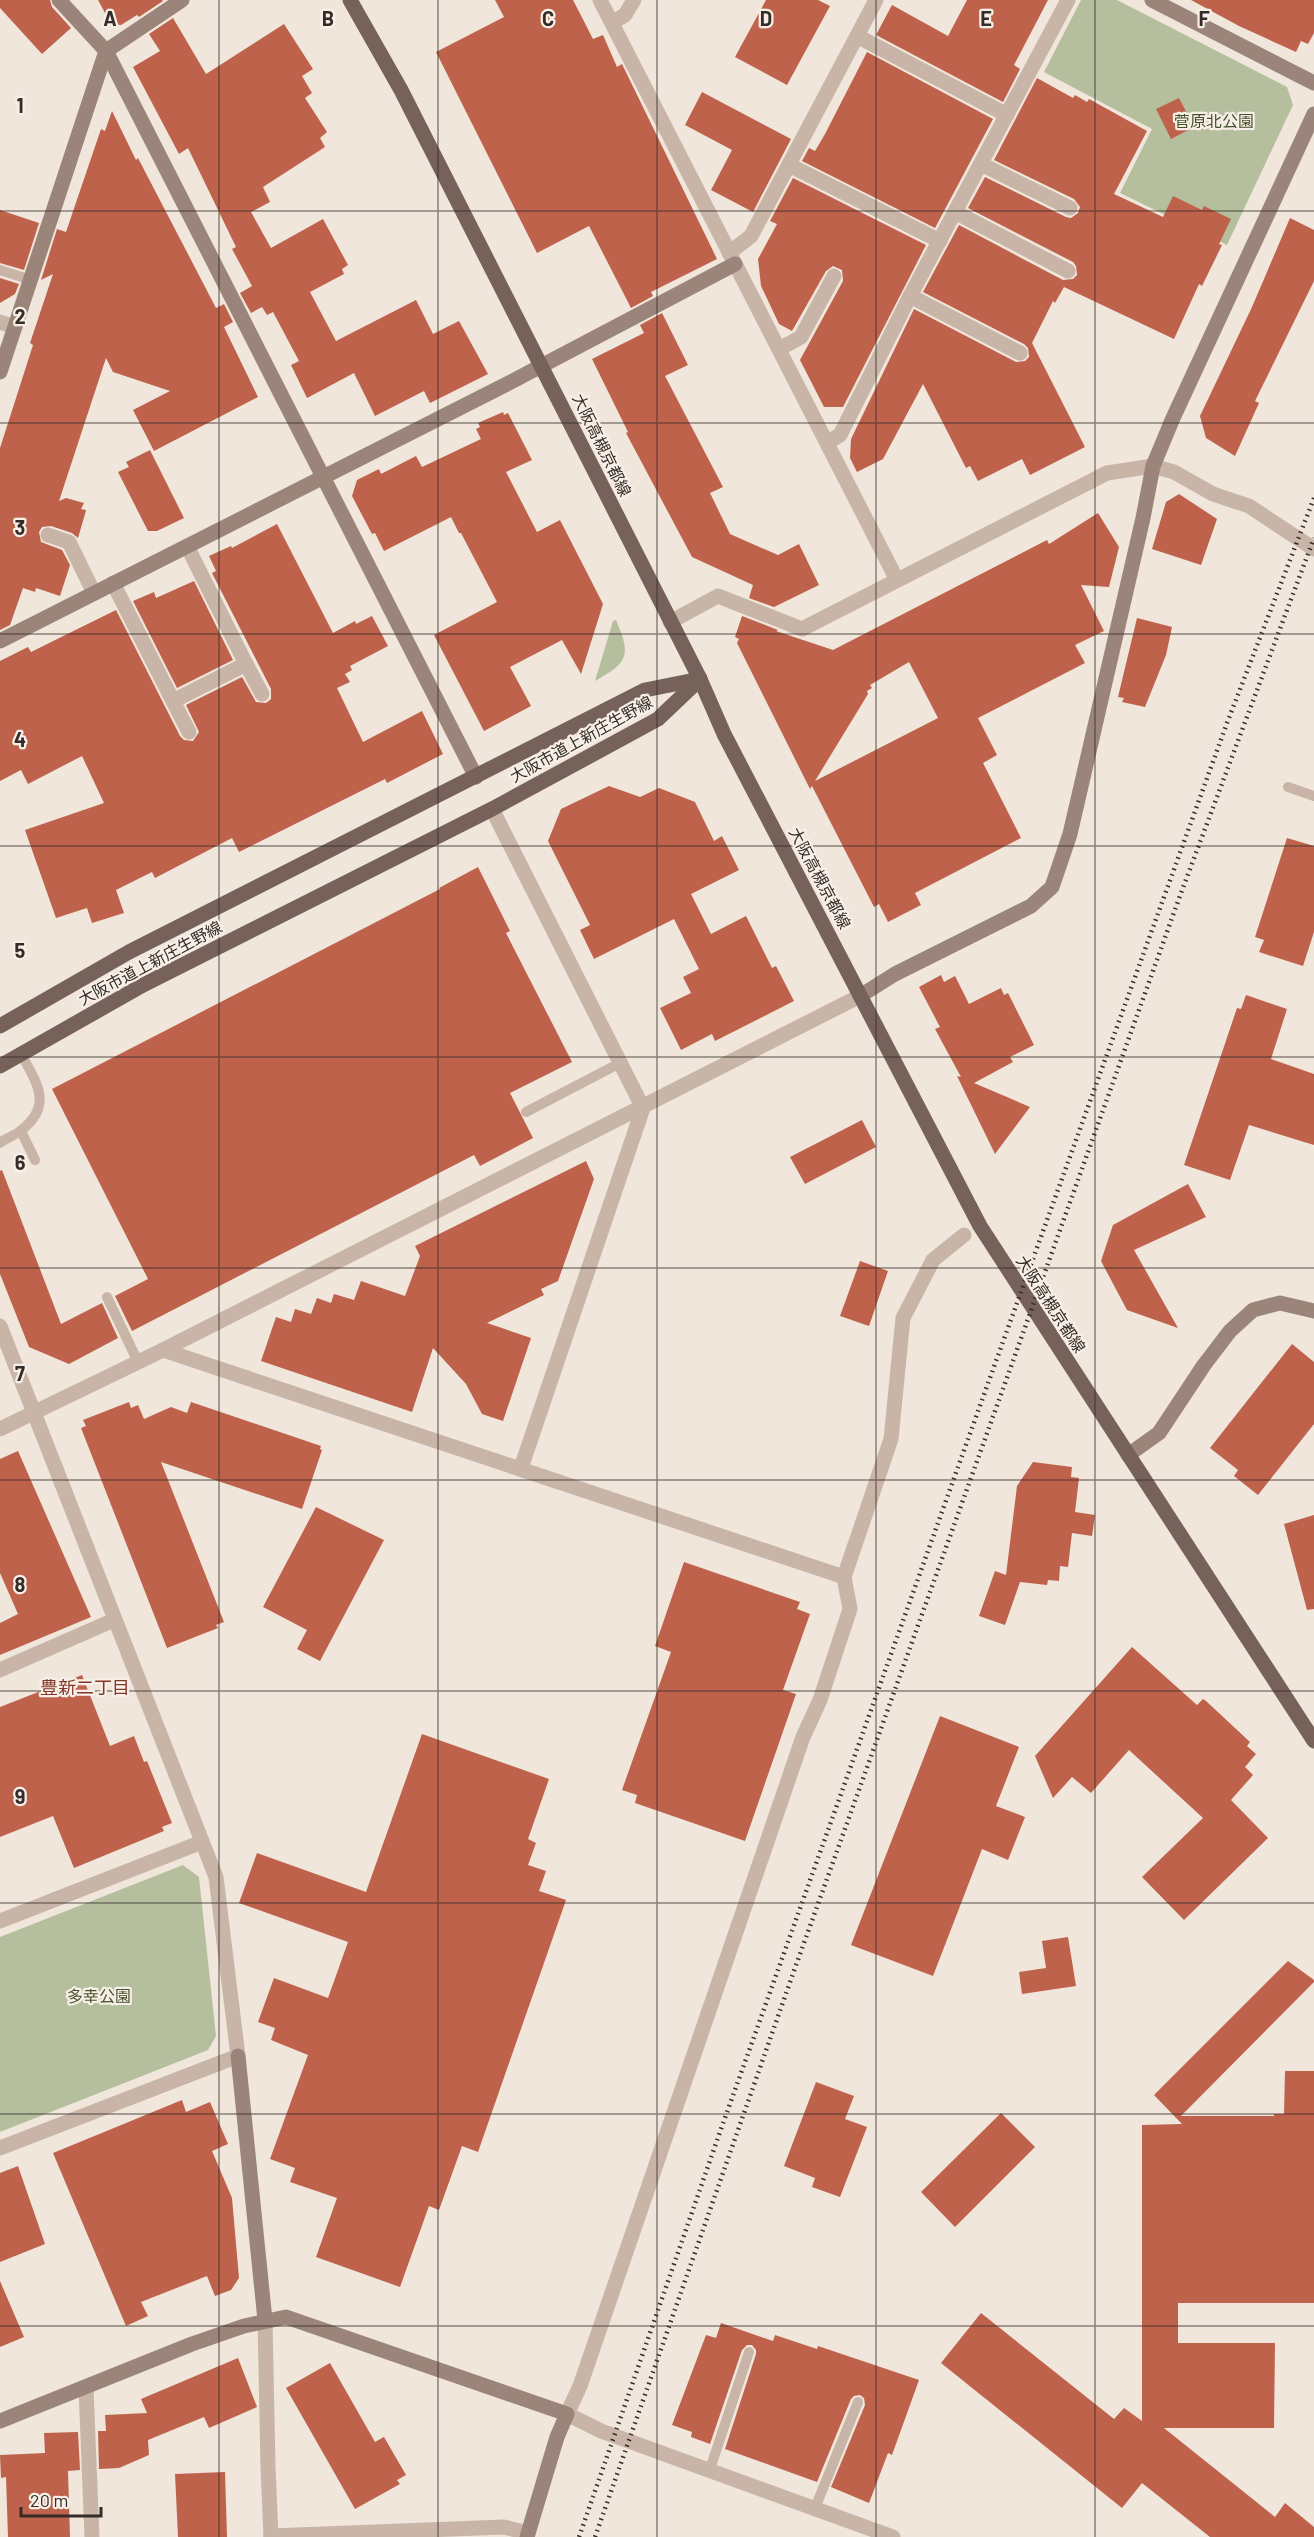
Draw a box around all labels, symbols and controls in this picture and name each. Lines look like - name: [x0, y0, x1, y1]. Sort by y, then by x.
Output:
- text: A: [103, 6, 117, 30]
- text: B: [322, 6, 334, 30]
- text: C: [542, 6, 554, 30]
- text: D: [760, 6, 772, 30]
- text: E: [980, 6, 992, 30]
- text: F: [1198, 6, 1210, 30]
- text: 1: [16, 93, 24, 117]
- park label: 菅原北公園: [1174, 111, 1254, 130]
- text: 2: [14, 304, 26, 328]
- street label: 大阪高槻京都線: [569, 390, 636, 499]
- text: 3: [15, 515, 25, 539]
- street label: 大阪市道上新庄生野線: [506, 691, 655, 786]
- text: 4: [14, 727, 26, 751]
- street label: 大阪高槻京都線: [786, 824, 855, 932]
- street label: 大阪市道上新庄生野線: [75, 917, 225, 1009]
- text: 5: [15, 938, 26, 962]
- text: 6: [15, 1150, 26, 1174]
- street label: 大阪高槻京都線: [1013, 1252, 1090, 1356]
- text: 7: [15, 1361, 25, 1385]
- text: 8: [15, 1572, 26, 1596]
- district label: 豊新二丁目: [40, 1676, 130, 1698]
- text: 9: [15, 1784, 25, 1808]
- park label: 多幸公園: [67, 1986, 131, 2005]
- scale bar: [21, 2480, 100, 2518]
- text: 20 m: [30, 2489, 68, 2511]

